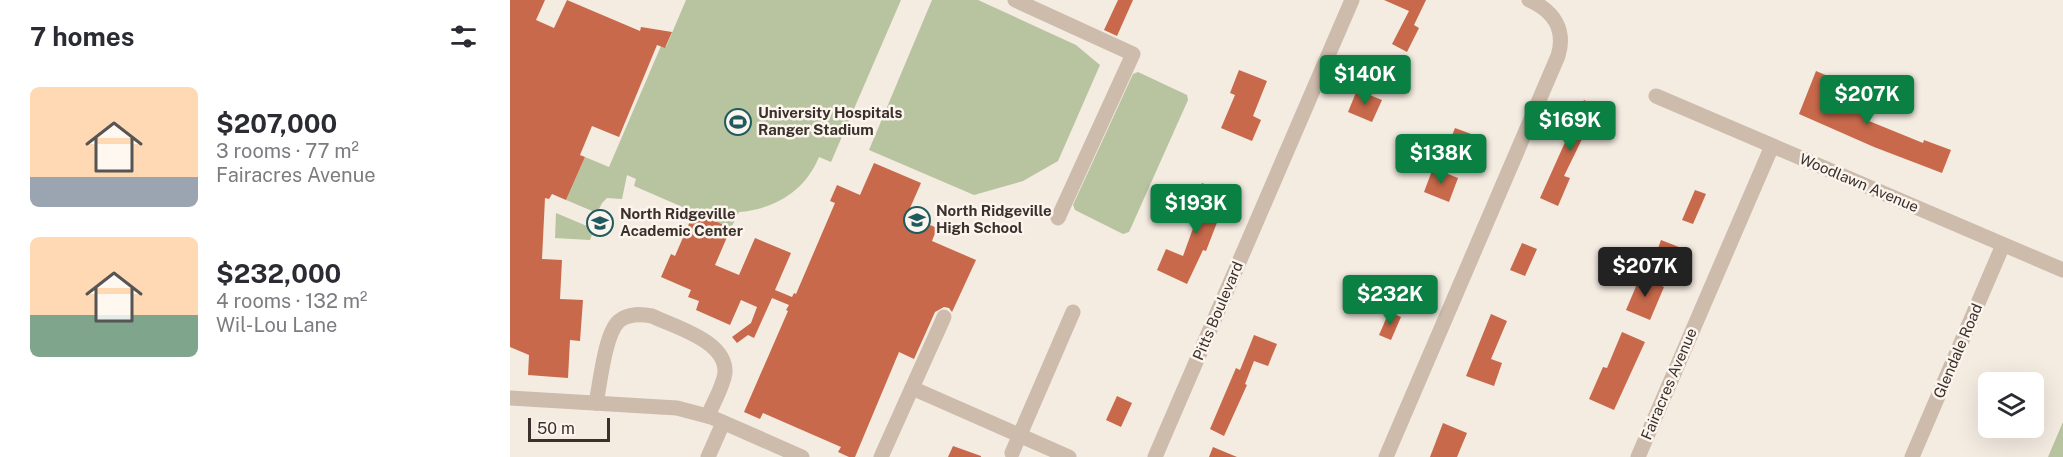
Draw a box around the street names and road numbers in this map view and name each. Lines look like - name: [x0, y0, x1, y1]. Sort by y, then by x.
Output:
- street label: Woodlawn Avenue: [1797, 150, 1921, 215]
- street label: Pitts Boulevard: [1189, 259, 1246, 363]
- street label: Glendale Road: [1930, 301, 1985, 401]
- street label: Fairacres Avenue: [1637, 325, 1700, 442]

